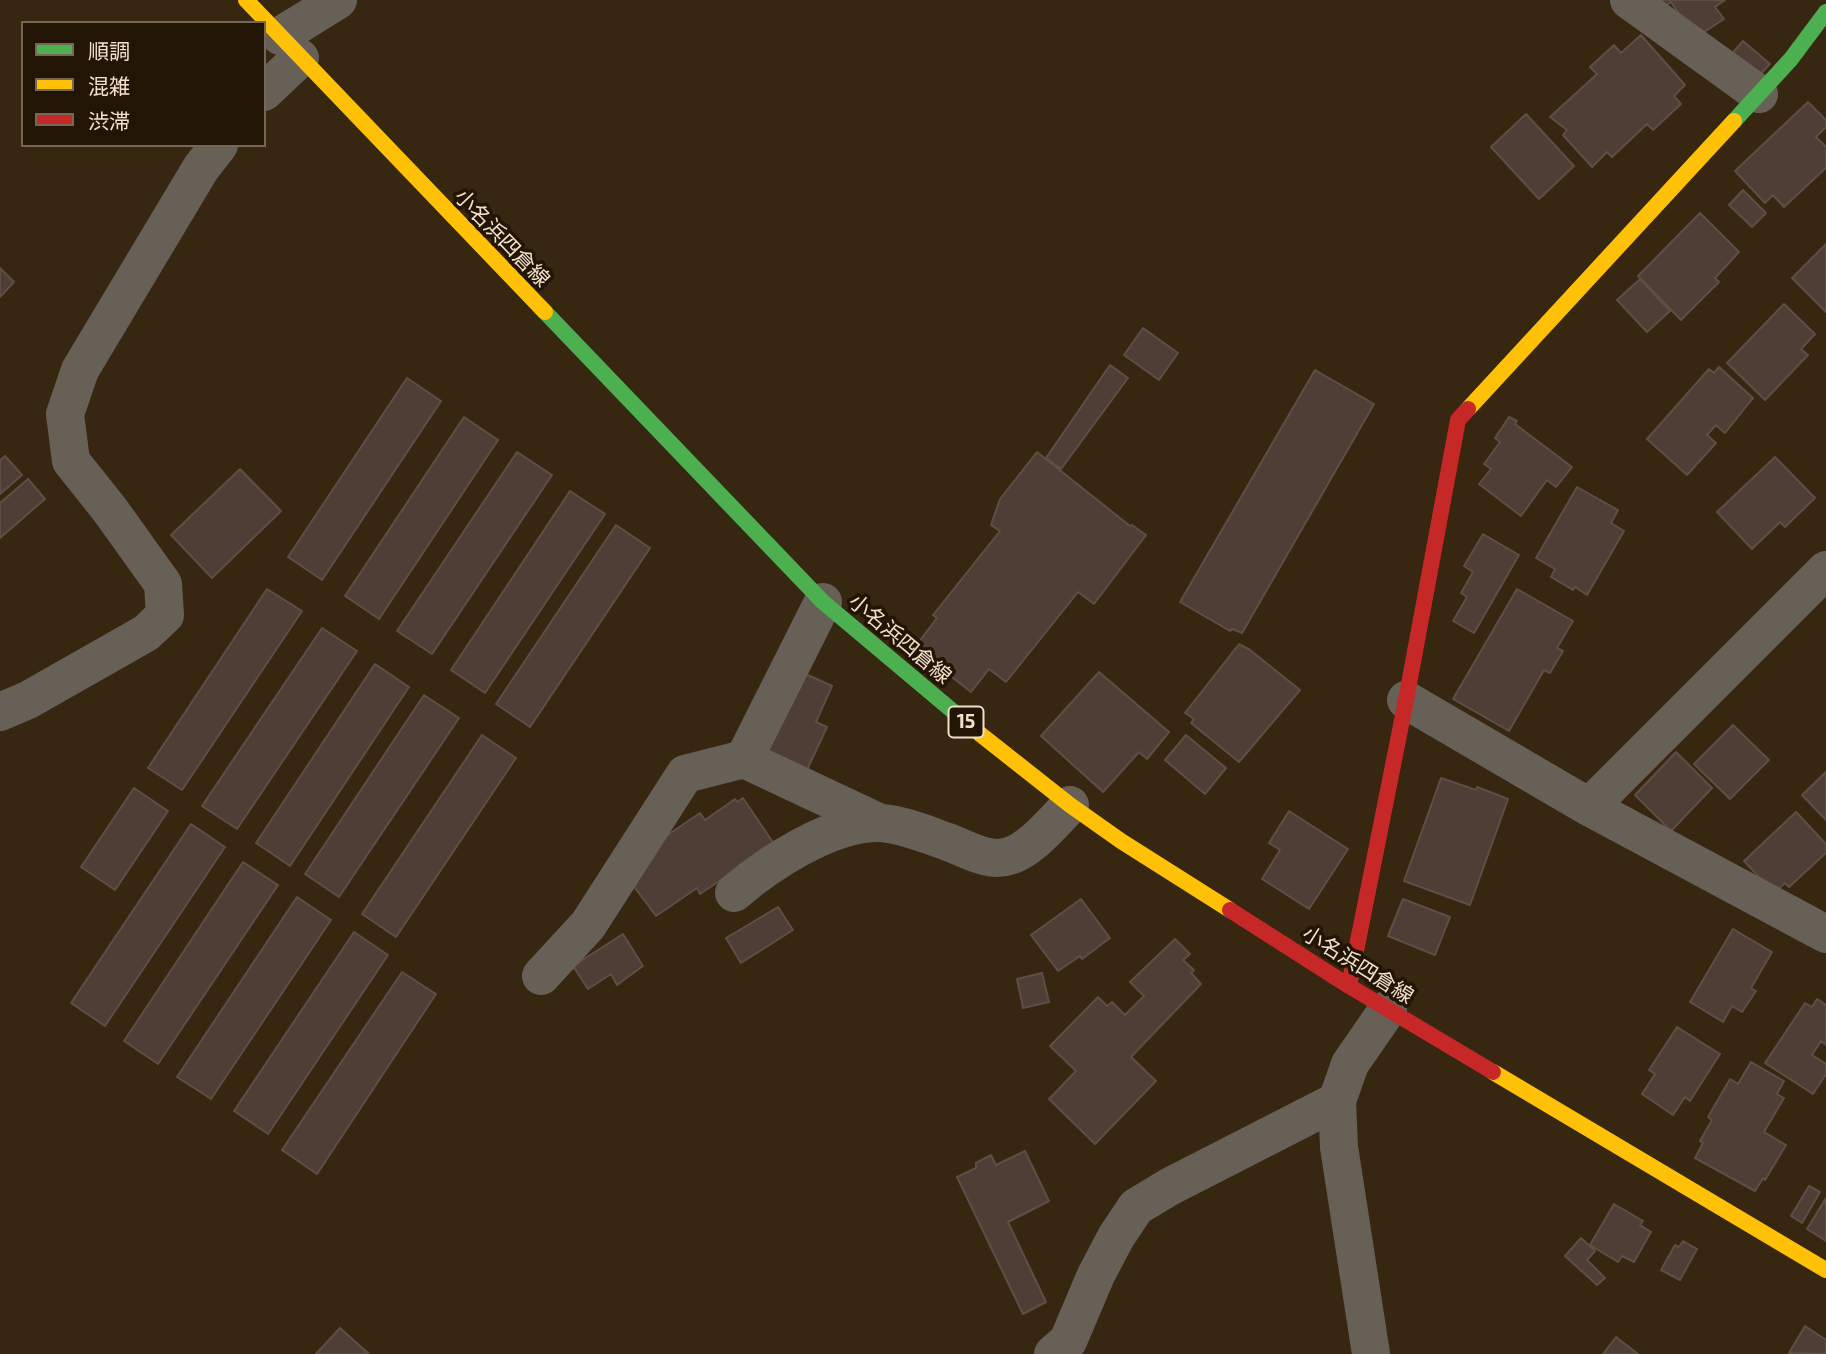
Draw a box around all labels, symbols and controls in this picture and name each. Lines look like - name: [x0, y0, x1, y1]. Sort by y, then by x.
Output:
- legend: [21, 21, 266, 147]
- text: 順調: [88, 38, 130, 63]
- text: 混雑: [88, 73, 130, 98]
- text: 渋滞: [88, 108, 130, 133]
- street label: 小名浜四倉線: [449, 184, 555, 292]
- street label: 小名浜四倉線: [844, 589, 956, 689]
- road number: 15: [948, 706, 984, 737]
- street label: 小名浜四倉線: [1298, 921, 1418, 1009]

